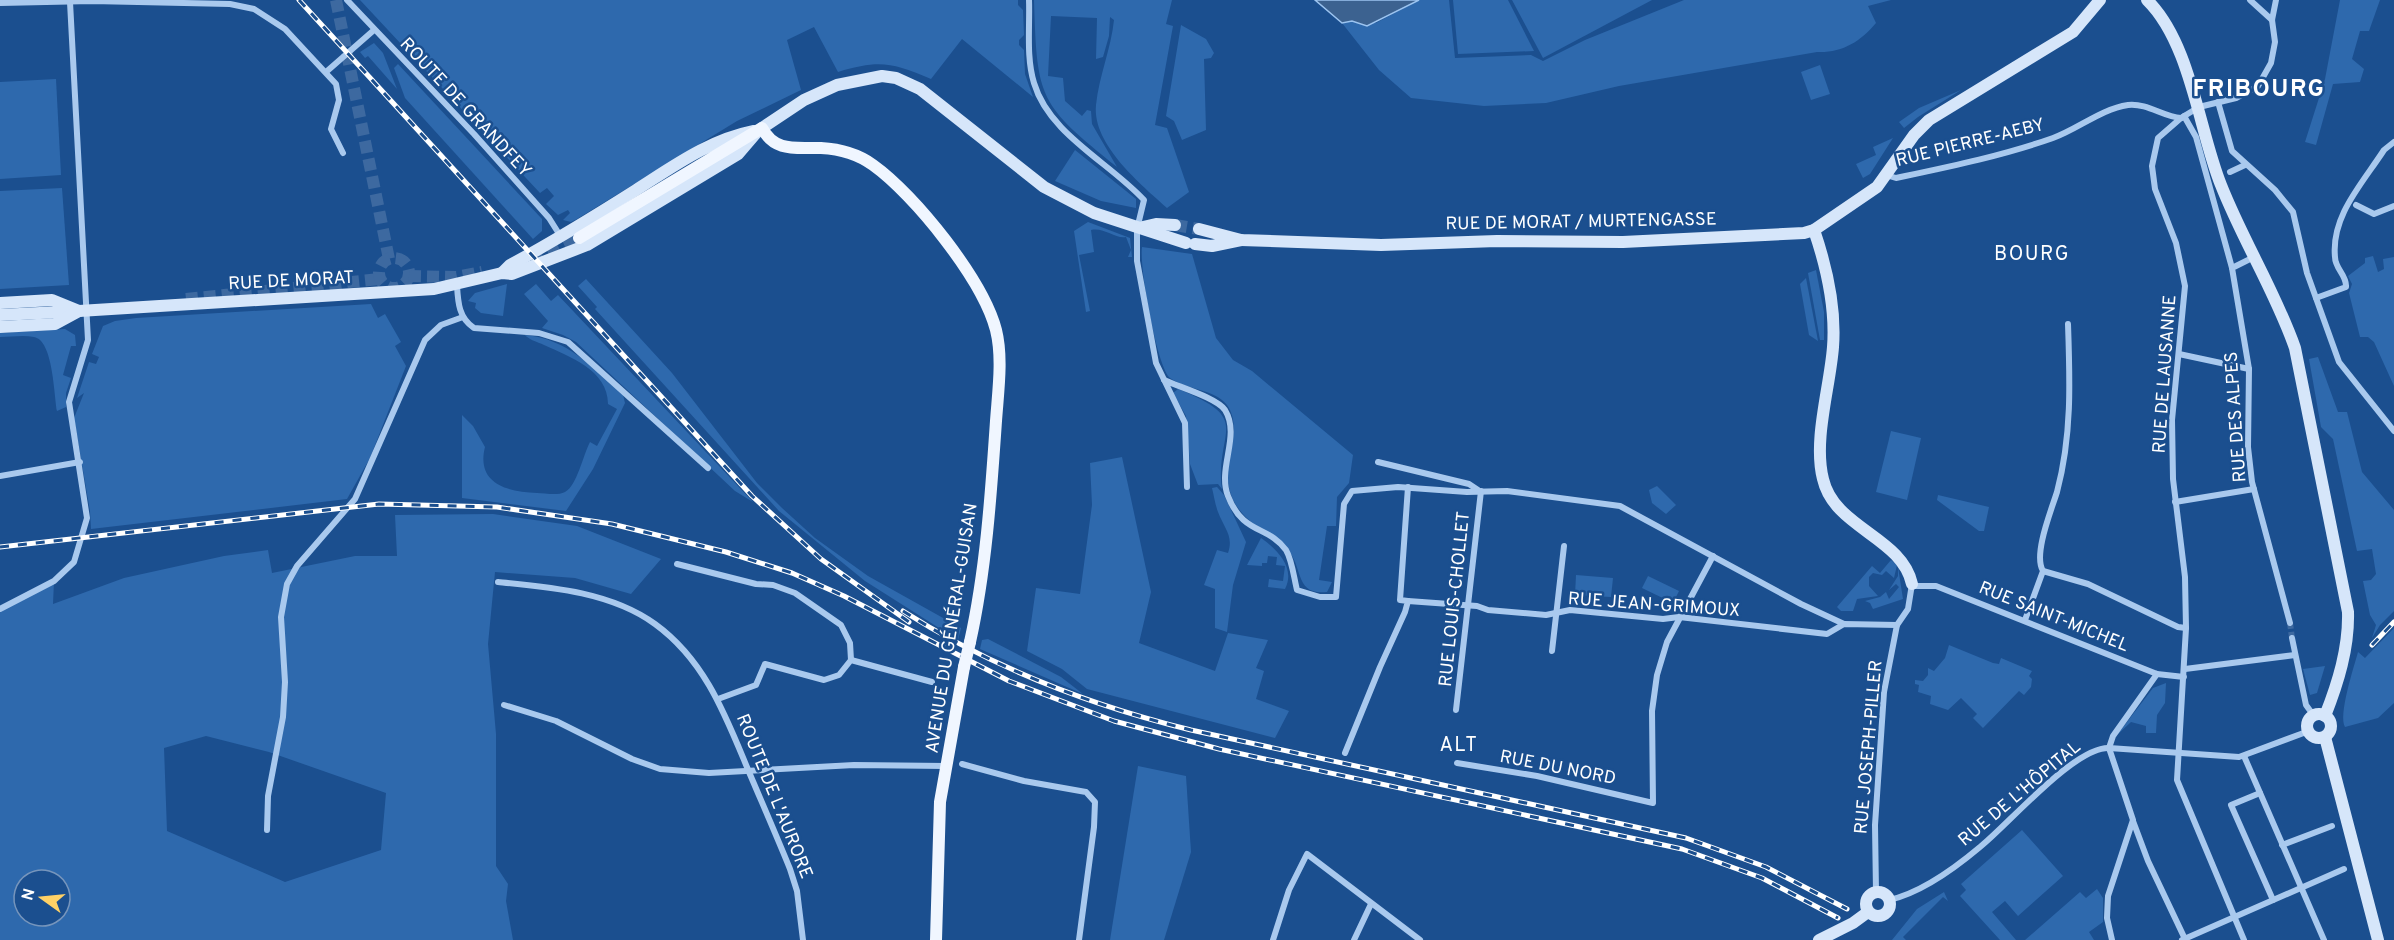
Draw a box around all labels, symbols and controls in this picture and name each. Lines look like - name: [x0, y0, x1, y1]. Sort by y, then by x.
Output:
- street label: ROUTE DE GRANDFEY: [394, 33, 536, 183]
- district label: FRIBOURG: [2193, 75, 2325, 105]
- street label: RUE PIERRE-AEBY: [1894, 114, 2047, 173]
- street label: RUE DE MORAT / MURTENGASSE: [1445, 209, 1717, 236]
- district label: BOURG: [1994, 242, 2070, 268]
- street label: RUE DE MORAT: [228, 267, 355, 296]
- street label: RUE DE LAUSANNE: [2148, 294, 2183, 454]
- street label: RUE DES ALPES: [2220, 351, 2253, 483]
- street label: AVENUE DU GÉNÉRAL-GUISAN: [919, 501, 984, 755]
- street label: RUE LOUIS-CHOLLET: [1435, 510, 1476, 688]
- street label: RUE SAINT-MICHEL: [1975, 577, 2132, 658]
- street label: RUE JEAN-GRIMOUX: [1567, 588, 1741, 623]
- street label: RUE JOSEPH-PILLER: [1850, 659, 1889, 835]
- street label: ROUTE DE L'AURORE: [730, 711, 817, 882]
- district label: ALT: [1440, 733, 1478, 759]
- street label: RUE DE L'HÔPITAL: [1953, 735, 2086, 852]
- street label: RUE DU NORD: [1498, 746, 1618, 791]
- north arrow: [12, 868, 72, 928]
- text: N: [18, 886, 41, 903]

